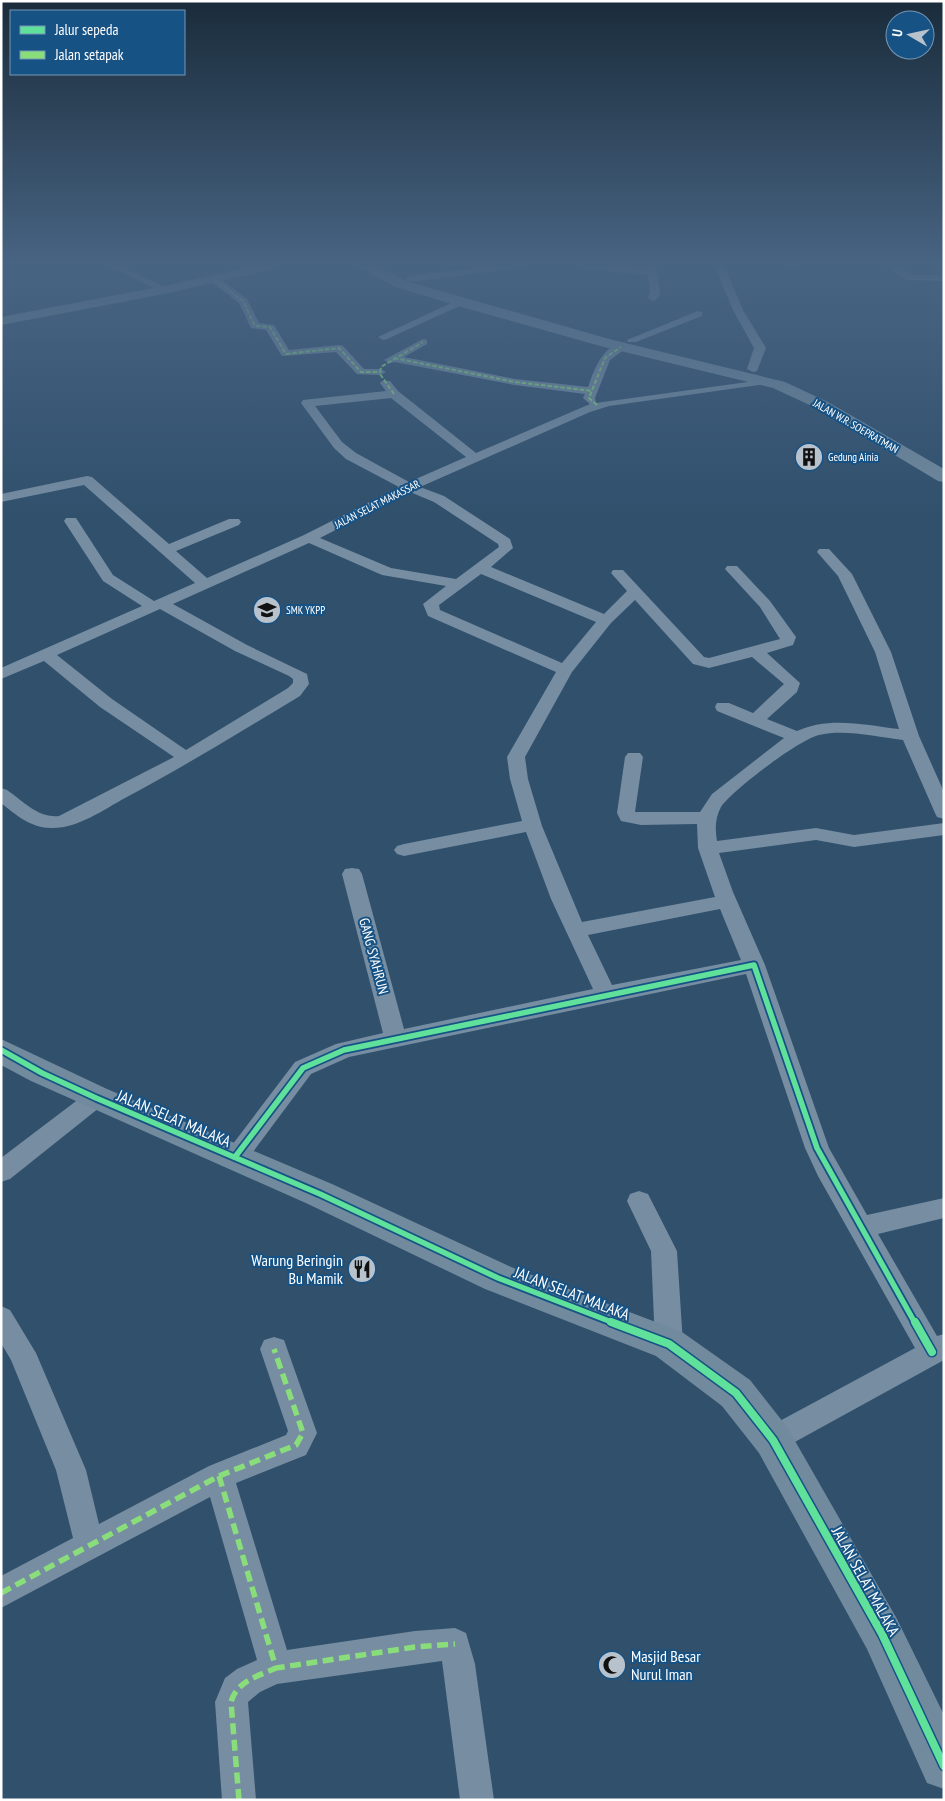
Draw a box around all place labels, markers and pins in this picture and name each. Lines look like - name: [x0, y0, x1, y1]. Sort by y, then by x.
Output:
- building icon: Gedung Ainia: [794, 442, 824, 472]
- place label: Gedung Ainia: [828, 450, 878, 464]
- school or university icon: SMK YKPP: [252, 595, 282, 625]
- place label: SMK YKPP: [286, 603, 325, 617]
- place label: Warung Beringin Bu Mamik: [251, 1250, 344, 1288]
- restaurant icon: Warung Beringin Bu Mamik: [347, 1254, 377, 1284]
- place label: Masjid Besar Nurul Iman: [631, 1646, 701, 1684]
- mosque icon: Masjid Besar Nurul Iman: [597, 1650, 627, 1680]

